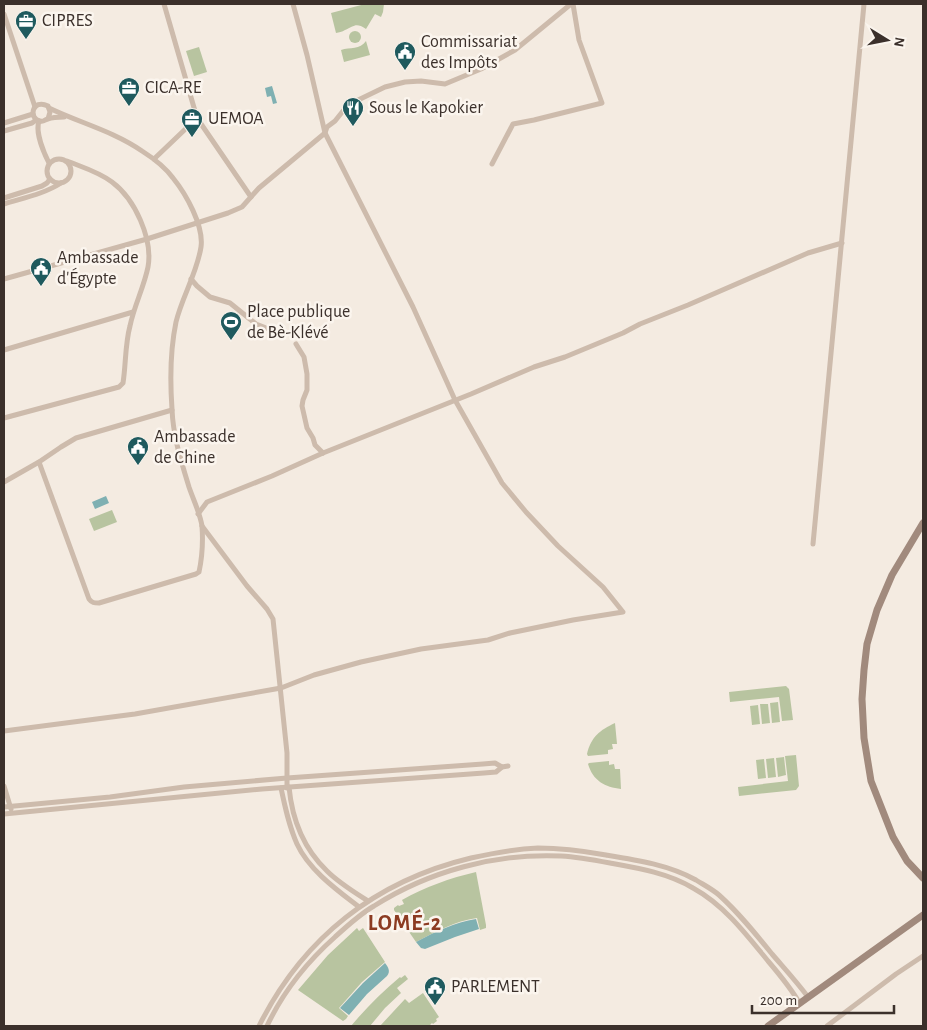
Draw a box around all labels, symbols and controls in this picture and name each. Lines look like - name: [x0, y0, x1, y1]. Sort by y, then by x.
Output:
- office icon: CIPRES: [14, 9, 38, 40]
- place label: CIPRES: [42, 12, 93, 30]
- north arrow: [862, 15, 912, 65]
- place label: Commissariat des Impôts: [421, 33, 518, 72]
- text: N: [891, 36, 907, 48]
- public building icon: Commissariat des Impôts: [393, 40, 417, 71]
- office icon: CICA-RE: [117, 76, 141, 107]
- place label: CICA-RE: [145, 79, 202, 97]
- restaurant icon: Sous le Kapokier: [341, 96, 365, 127]
- place label: Sous le Kapokier: [369, 99, 483, 117]
- office icon: UEMOA: [180, 107, 204, 138]
- place label: UEMOA: [208, 110, 264, 128]
- place label: Ambassade d'Égypte: [57, 249, 138, 288]
- public building icon: Ambassade d'Égypte: [29, 256, 53, 287]
- place label: Place publique de Bè-Klévé: [247, 303, 350, 342]
- sports icon: Place publique de Bè-Klévé: [219, 310, 243, 341]
- place label: Ambassade de Chine: [154, 428, 235, 467]
- public building icon: Ambassade de Chine: [126, 435, 150, 466]
- district label: LOMÉ-2: [368, 909, 442, 934]
- public building icon: PARLEMENT: [423, 975, 447, 1006]
- place label: PARLEMENT: [451, 978, 540, 996]
- scale bar: [752, 982, 894, 1014]
- text: 200 m: [760, 993, 797, 1008]

